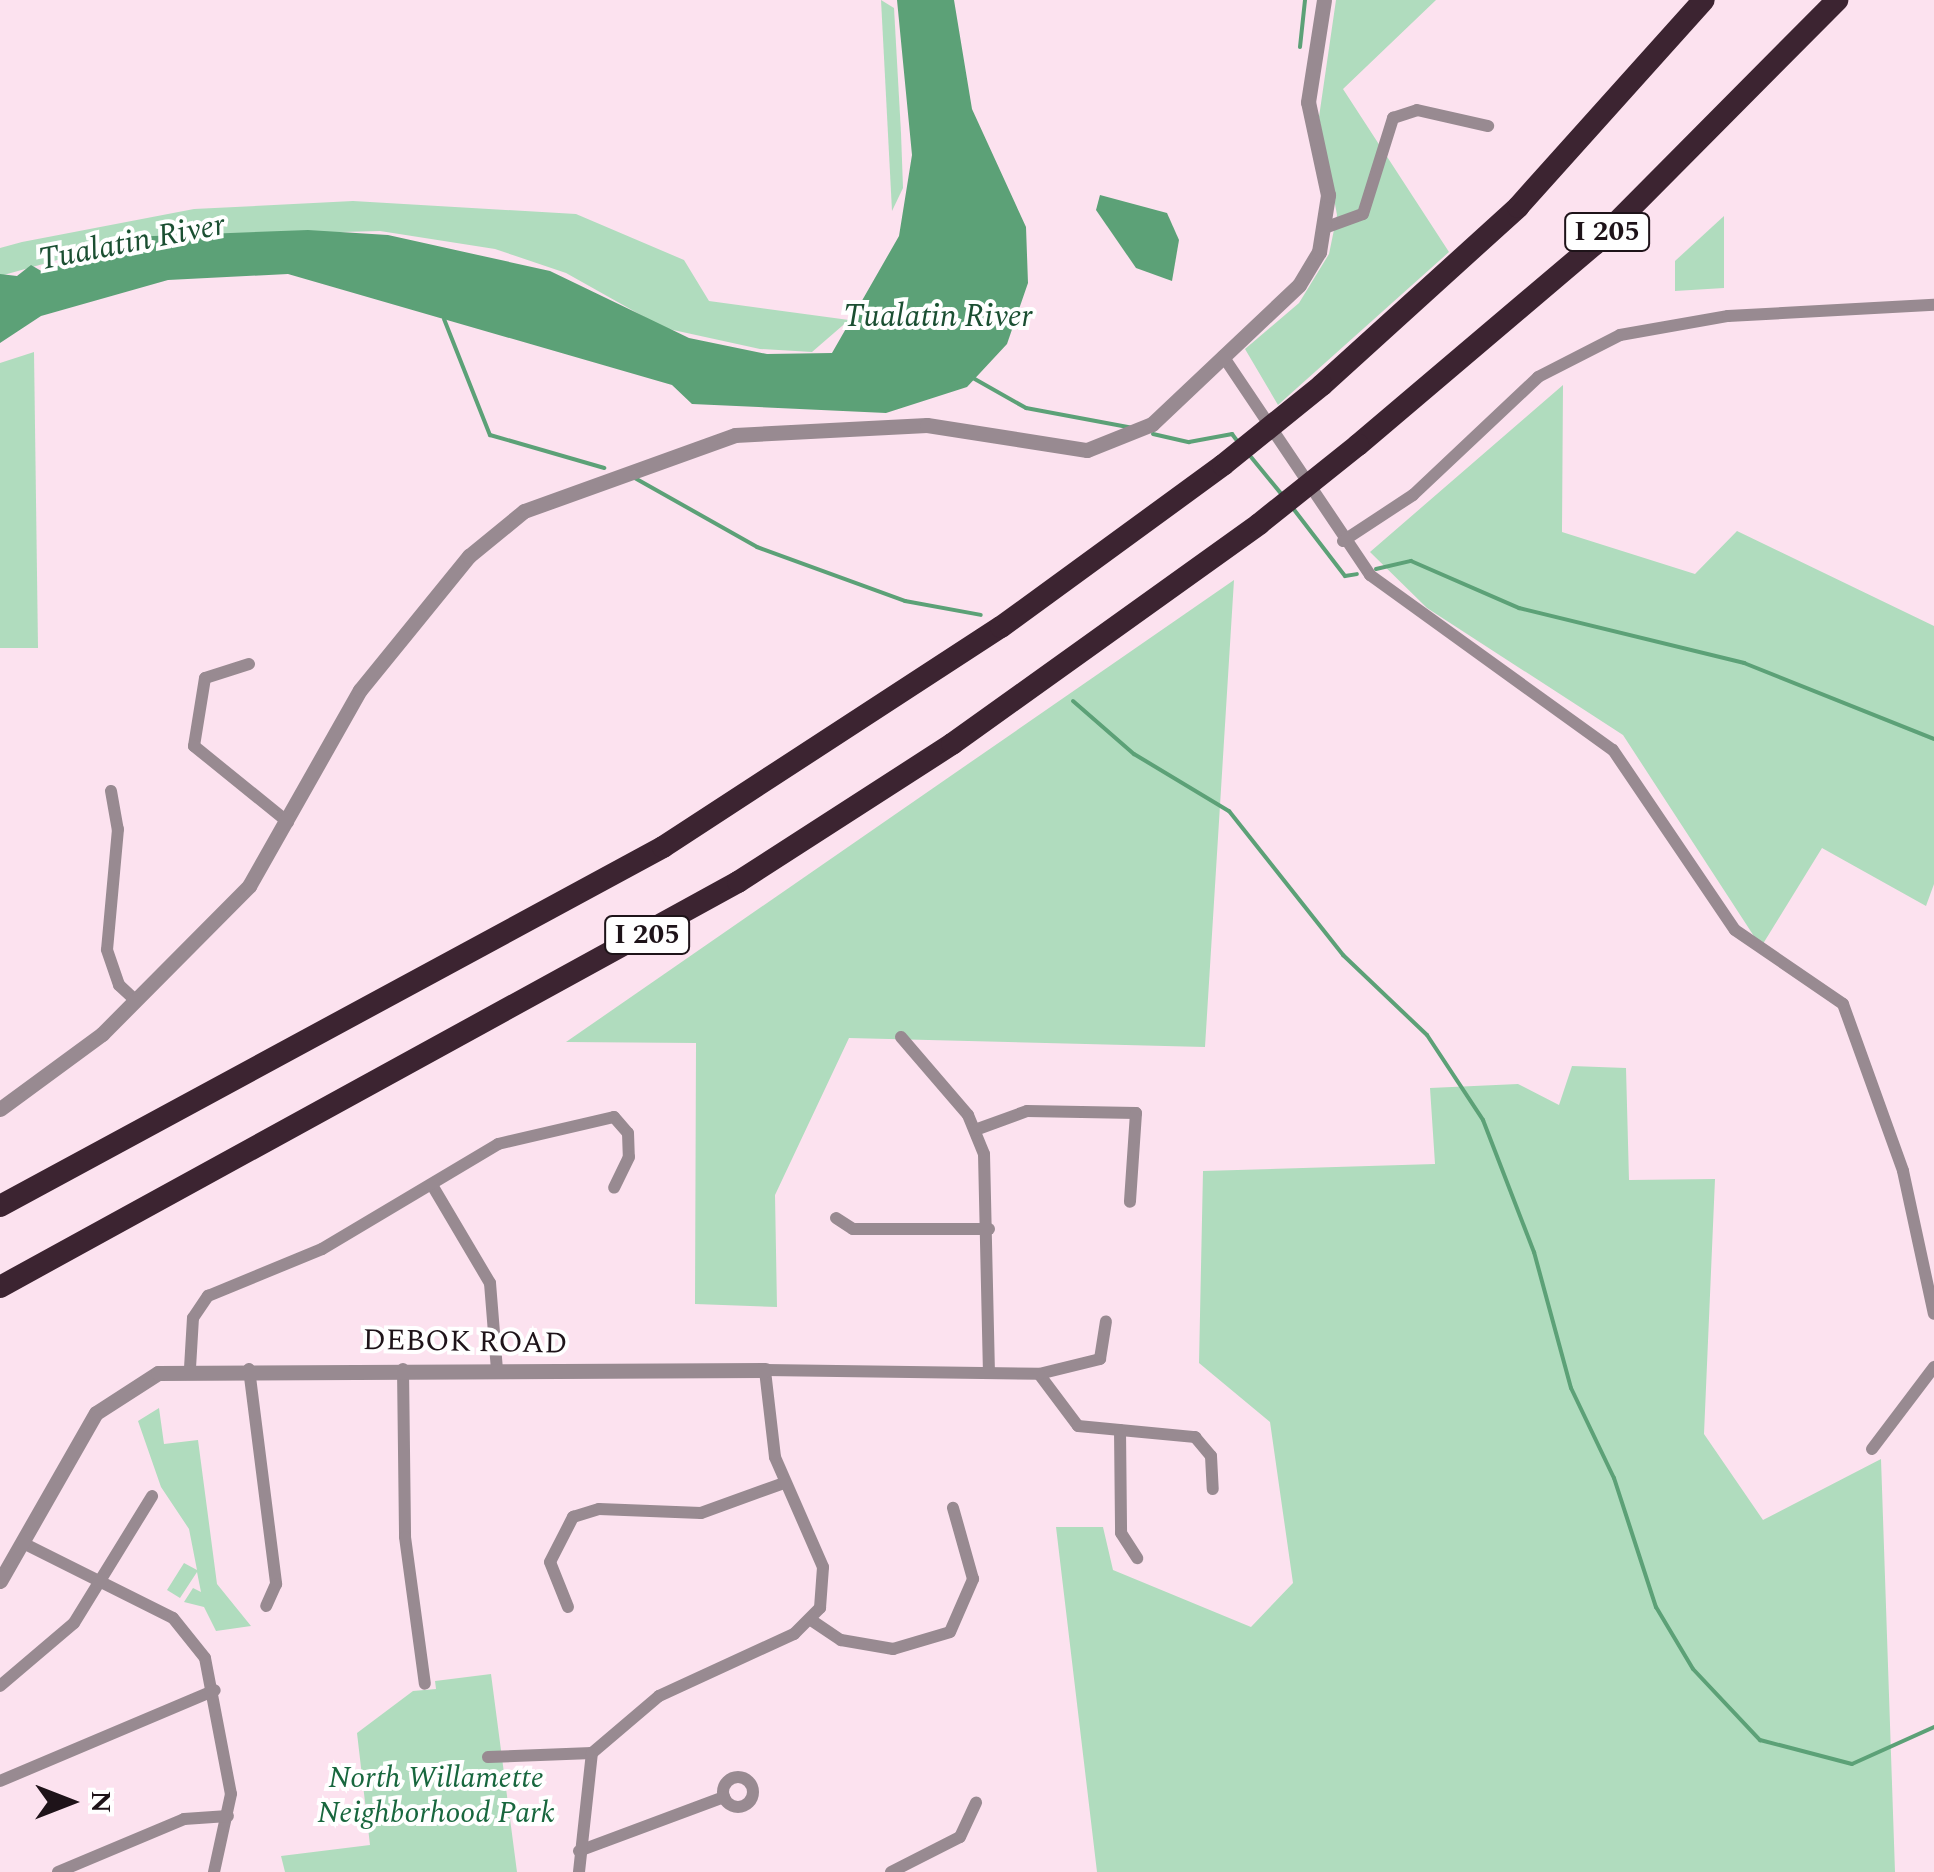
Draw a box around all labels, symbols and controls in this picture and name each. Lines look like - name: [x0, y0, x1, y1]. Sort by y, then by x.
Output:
- water label: Tualatin River: [35, 206, 229, 280]
- road number: I 205: [1562, 209, 1652, 255]
- water label: Tualatin River: [843, 298, 1033, 336]
- road number: I 205: [602, 912, 692, 958]
- street label: DEBOK ROAD: [362, 1322, 568, 1362]
- north arrow: [20, 1752, 120, 1852]
- park label: North Willamette Neighborhood Park: [317, 1760, 555, 1830]
- text: N: [79, 1791, 122, 1813]

